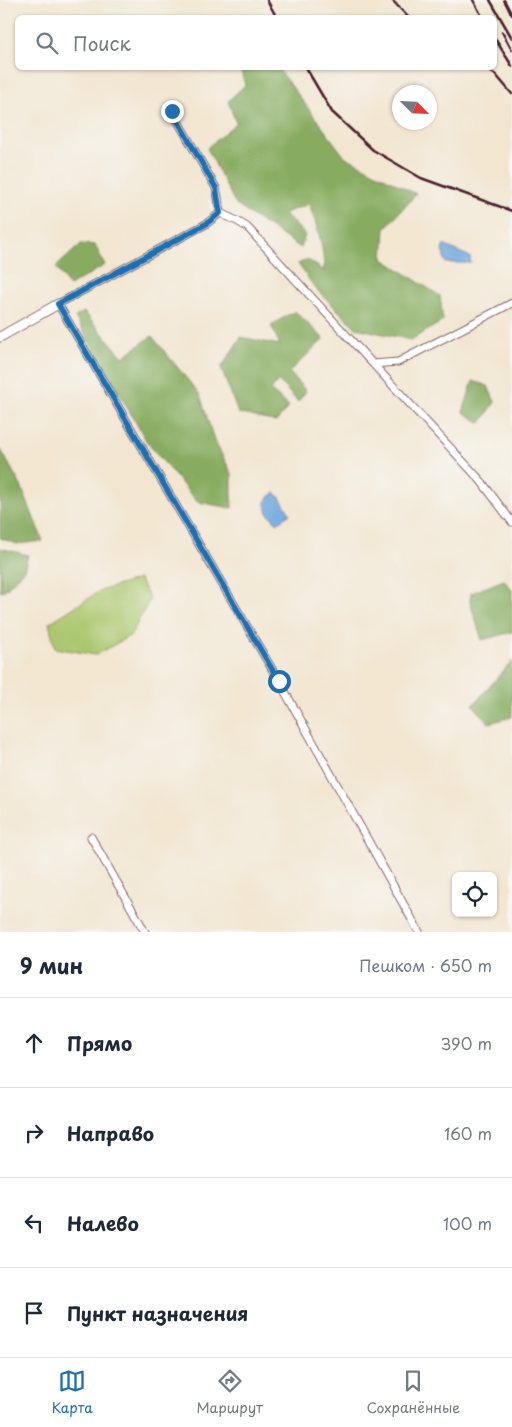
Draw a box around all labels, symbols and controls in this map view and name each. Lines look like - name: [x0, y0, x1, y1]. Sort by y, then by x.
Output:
- search box: [15, 15, 497, 70]
- icon: search: [33, 29, 61, 57]
- text: Поиск: [73, 29, 131, 57]
- north arrow: [392, 85, 437, 130]
- route end: [161, 100, 184, 123]
- route start: [268, 670, 291, 693]
- map controls: [452, 872, 497, 917]
- button: locate: [452, 872, 497, 917]
- text: 9 мин: [20, 949, 83, 981]
- text: Пешком · 650 m: [359, 953, 492, 977]
- icon: ahead: [20, 1029, 48, 1057]
- text: Прямо: [67, 1029, 132, 1057]
- text: 390 m: [441, 1031, 492, 1055]
- icon: right: [20, 1119, 48, 1147]
- text: Направо: [67, 1119, 154, 1147]
- text: 160 m: [444, 1121, 492, 1145]
- icon: left: [20, 1209, 48, 1237]
- text: Налево: [67, 1209, 139, 1237]
- text: 100 m: [443, 1211, 492, 1235]
- icon: arrive: [20, 1299, 48, 1327]
- text: Пункт назначения: [67, 1299, 248, 1327]
- tab: Карта: [52, 1367, 93, 1418]
- tab: Маршрут: [197, 1367, 263, 1418]
- tab: Сохранённые: [367, 1367, 460, 1418]

